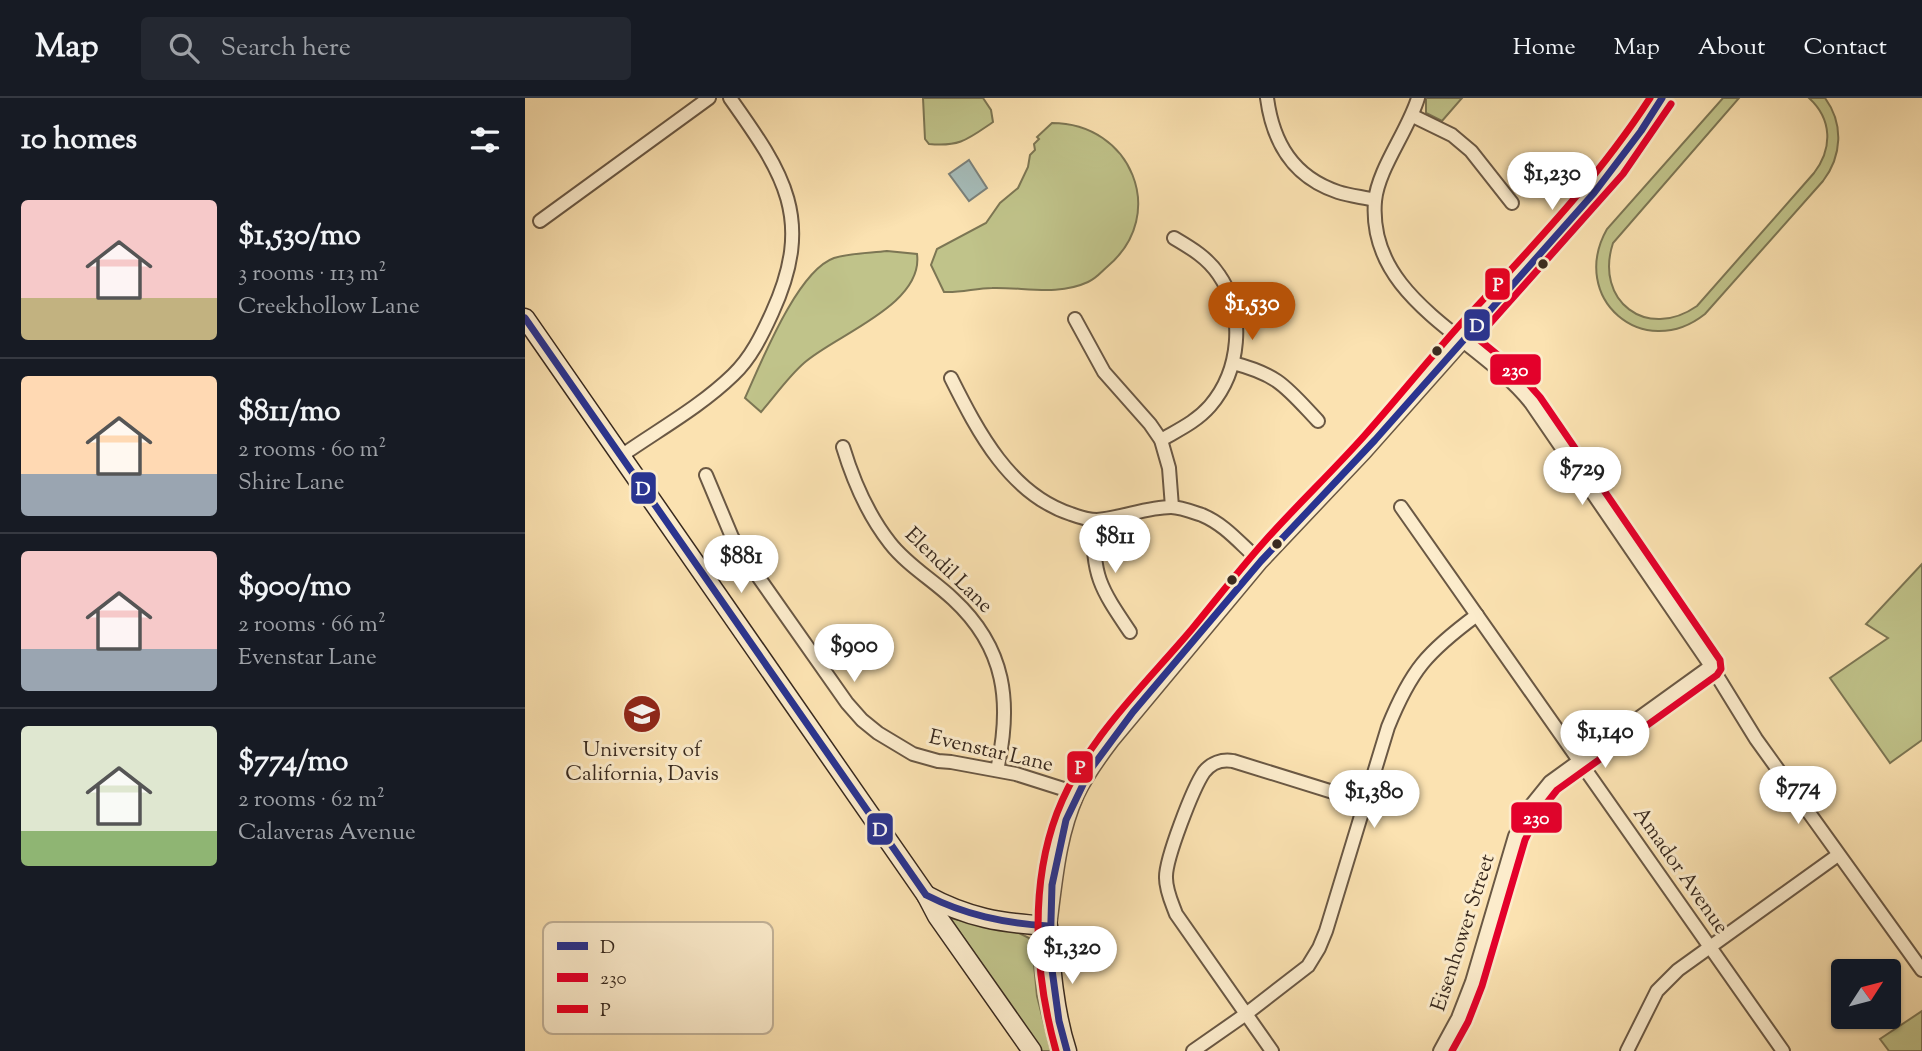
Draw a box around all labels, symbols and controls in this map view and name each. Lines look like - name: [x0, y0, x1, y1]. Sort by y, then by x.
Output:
- search box: [141, 17, 631, 80]
- text: Map: [35, 24, 99, 72]
- icon: search: [165, 29, 203, 67]
- text: Search here: [221, 30, 351, 67]
- text: Home: [1513, 31, 1576, 65]
- text: Map: [1614, 31, 1660, 65]
- text: About: [1698, 31, 1765, 65]
- text: Contact: [1803, 31, 1887, 65]
- text: 10 homes: [21, 119, 137, 162]
- icon: filters: [466, 121, 504, 159]
- pin: $1,230: [1495, 152, 1609, 212]
- text: $1,230: [1523, 158, 1581, 191]
- text: $1,530/mo: [238, 215, 361, 258]
- icon: home: [77, 228, 161, 312]
- unlabelled marker: [1536, 257, 1550, 271]
- text: 3 rooms · 113 m²: [238, 258, 386, 291]
- line badge: P: [1484, 267, 1511, 301]
- text: P: [1493, 273, 1504, 300]
- pin: $1,530: [1195, 282, 1309, 342]
- text: $1,530: [1224, 288, 1280, 321]
- text: Creekhollow Lane: [238, 291, 420, 324]
- line badge: D: [1463, 308, 1491, 342]
- text: D: [1469, 314, 1485, 341]
- unlabelled marker: [1430, 344, 1444, 358]
- line badge: 230: [1489, 353, 1542, 386]
- text: 230: [1502, 358, 1528, 385]
- text: $811/mo: [238, 391, 341, 434]
- icon: home: [77, 404, 161, 488]
- text: 2 rooms · 60 m²: [238, 434, 386, 467]
- pin: $729: [1541, 448, 1623, 507]
- text: $729: [1559, 453, 1605, 486]
- text: Shire Lane: [238, 467, 344, 500]
- line badge: D: [630, 471, 657, 505]
- text: D: [635, 477, 651, 504]
- pin: $811: [1074, 516, 1156, 575]
- street label: Elendil Lane: [897, 521, 999, 621]
- text: $811: [1095, 521, 1135, 554]
- pin: $881: [700, 536, 782, 595]
- unlabelled marker: [1270, 537, 1284, 551]
- text: $881: [719, 541, 763, 574]
- text: $900/mo: [238, 566, 351, 609]
- unlabelled marker: [1225, 573, 1239, 587]
- icon: home: [77, 579, 161, 663]
- text: 2 rooms · 66 m²: [238, 609, 386, 642]
- pin: $900: [813, 624, 895, 684]
- text: $900: [830, 630, 878, 663]
- text: Evenstar Lane: [238, 642, 377, 675]
- school or university icon: University of California, Davis: [621, 693, 663, 735]
- pin: $1,140: [1548, 710, 1662, 770]
- text: $1,140: [1576, 716, 1634, 749]
- street label: Evenstar Lane: [926, 723, 1056, 781]
- place label: University of California, Davis: [565, 736, 719, 790]
- text: $774/mo: [238, 741, 348, 784]
- line badge: P: [1066, 750, 1094, 784]
- icon: home: [77, 754, 161, 838]
- text: P: [1075, 756, 1086, 783]
- pin: $774: [1757, 766, 1839, 826]
- pin: $1,380: [1317, 770, 1431, 830]
- text: $774: [1775, 772, 1821, 805]
- text: $1,380: [1345, 776, 1403, 809]
- text: 2 rooms · 62 m²: [238, 784, 385, 817]
- line badge: 230: [1510, 801, 1563, 834]
- street label: Amador Avenue: [1625, 801, 1735, 941]
- text: 230: [1523, 806, 1549, 833]
- line badge: D: [866, 812, 894, 846]
- text: Calaveras Avenue: [238, 817, 416, 850]
- text: D: [872, 818, 888, 845]
- street label: Eisenhower Street: [1424, 851, 1504, 1015]
- legend: [543, 922, 773, 1034]
- pin: $1,320: [1015, 926, 1129, 986]
- text: $1,320: [1043, 932, 1101, 965]
- text: D: [600, 935, 615, 962]
- north arrow: [1831, 959, 1901, 1029]
- map controls: [1831, 959, 1901, 1029]
- text: 230: [600, 966, 626, 993]
- text: P: [600, 998, 611, 1025]

